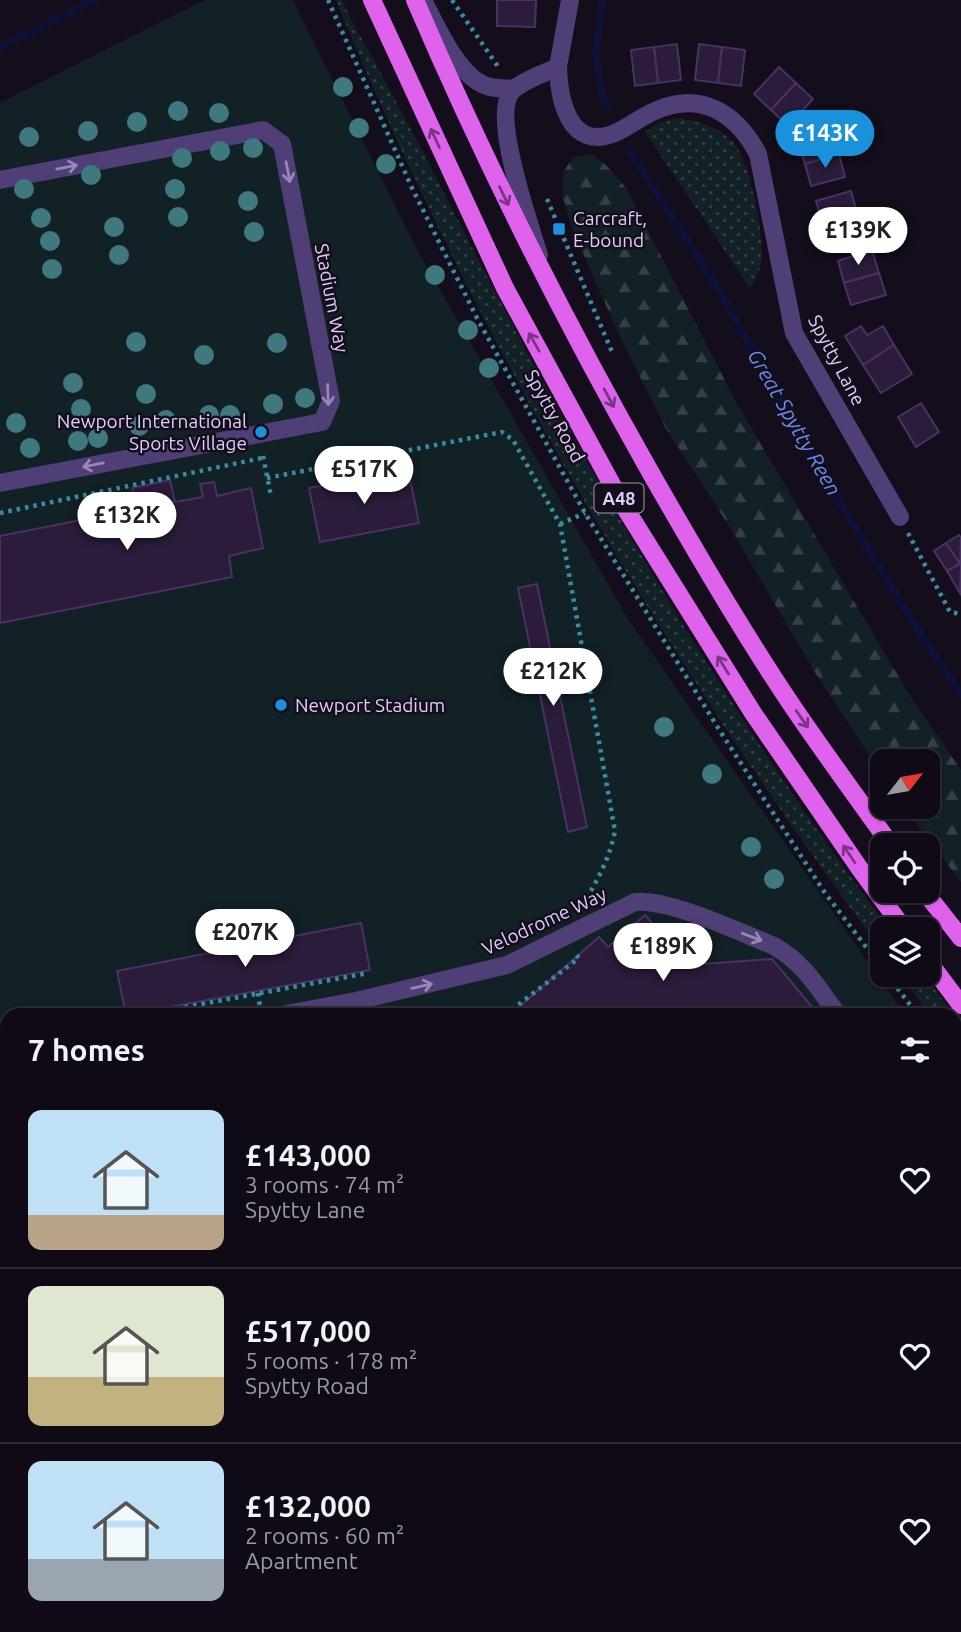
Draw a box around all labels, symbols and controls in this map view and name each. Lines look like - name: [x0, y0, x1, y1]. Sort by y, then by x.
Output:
- pin: £143K: [776, 110, 874, 170]
- text: £143K: [791, 120, 859, 145]
- one-way arrow: [427, 128, 441, 149]
- one-way arrow: [55, 159, 78, 173]
- one-way arrow: [281, 160, 295, 183]
- one-way arrow: [498, 185, 512, 206]
- place label: Carcraft, E-bound: [573, 207, 647, 251]
- pin: £139K: [809, 208, 907, 267]
- text: £139K: [824, 217, 892, 242]
- marker: Carcraft, E-bound: [551, 221, 567, 237]
- street label: Stadium Way: [311, 242, 353, 354]
- street label: Spytty Lane: [804, 311, 870, 409]
- one-way arrow: [527, 332, 540, 353]
- water label: Great Spytty Reen: [743, 345, 847, 499]
- street label: Spytty Road: [521, 366, 589, 466]
- one-way arrow: [321, 384, 334, 407]
- one-way arrow: [602, 387, 616, 407]
- place label: Newport International Sports Village: [57, 410, 247, 454]
- marker: Newport International Sports Village: [253, 424, 269, 440]
- pin: £517K: [315, 447, 413, 506]
- text: £517K: [330, 456, 398, 481]
- one-way arrow: [82, 459, 105, 473]
- road number: A48: [594, 484, 644, 512]
- pin: £132K: [78, 492, 176, 552]
- text: £132K: [93, 502, 161, 527]
- pin: £212K: [504, 648, 602, 708]
- one-way arrow: [716, 656, 730, 676]
- text: £212K: [519, 658, 587, 683]
- place label: Newport Stadium: [295, 694, 445, 716]
- marker: Newport Stadium: [273, 697, 289, 713]
- one-way arrow: [795, 709, 809, 728]
- north arrow: [870, 749, 940, 819]
- map controls: [870, 749, 940, 987]
- button: locate: [870, 833, 940, 903]
- one-way arrow: [842, 845, 856, 865]
- street label: Velodrome Way: [478, 883, 610, 959]
- pin: £207K: [196, 909, 294, 969]
- button: layers: [870, 917, 940, 987]
- text: £207K: [211, 919, 279, 944]
- pin: £189K: [614, 923, 712, 983]
- one-way arrow: [741, 932, 763, 945]
- text: £189K: [629, 933, 697, 958]
- one-way arrow: [410, 979, 433, 992]
- icon: filters: [896, 1031, 934, 1069]
- text: 7 homes: [28, 1033, 145, 1067]
- icon: home: [84, 1138, 168, 1222]
- text: £143,000: [245, 1138, 371, 1172]
- icon: heart: [896, 1161, 934, 1199]
- text: 3 rooms · 74 m²: [245, 1172, 404, 1197]
- text: Spytty Lane: [245, 1197, 365, 1222]
- icon: home: [84, 1314, 168, 1398]
- text: £517,000: [245, 1314, 371, 1348]
- icon: heart: [896, 1337, 934, 1375]
- text: 5 rooms · 178 m²: [245, 1348, 417, 1373]
- text: Spytty Road: [245, 1373, 369, 1398]
- icon: home: [84, 1489, 168, 1573]
- text: £132,000: [245, 1489, 371, 1523]
- icon: heart: [896, 1512, 934, 1550]
- text: 2 rooms · 60 m²: [245, 1523, 404, 1548]
- text: Apartment: [245, 1548, 358, 1573]

